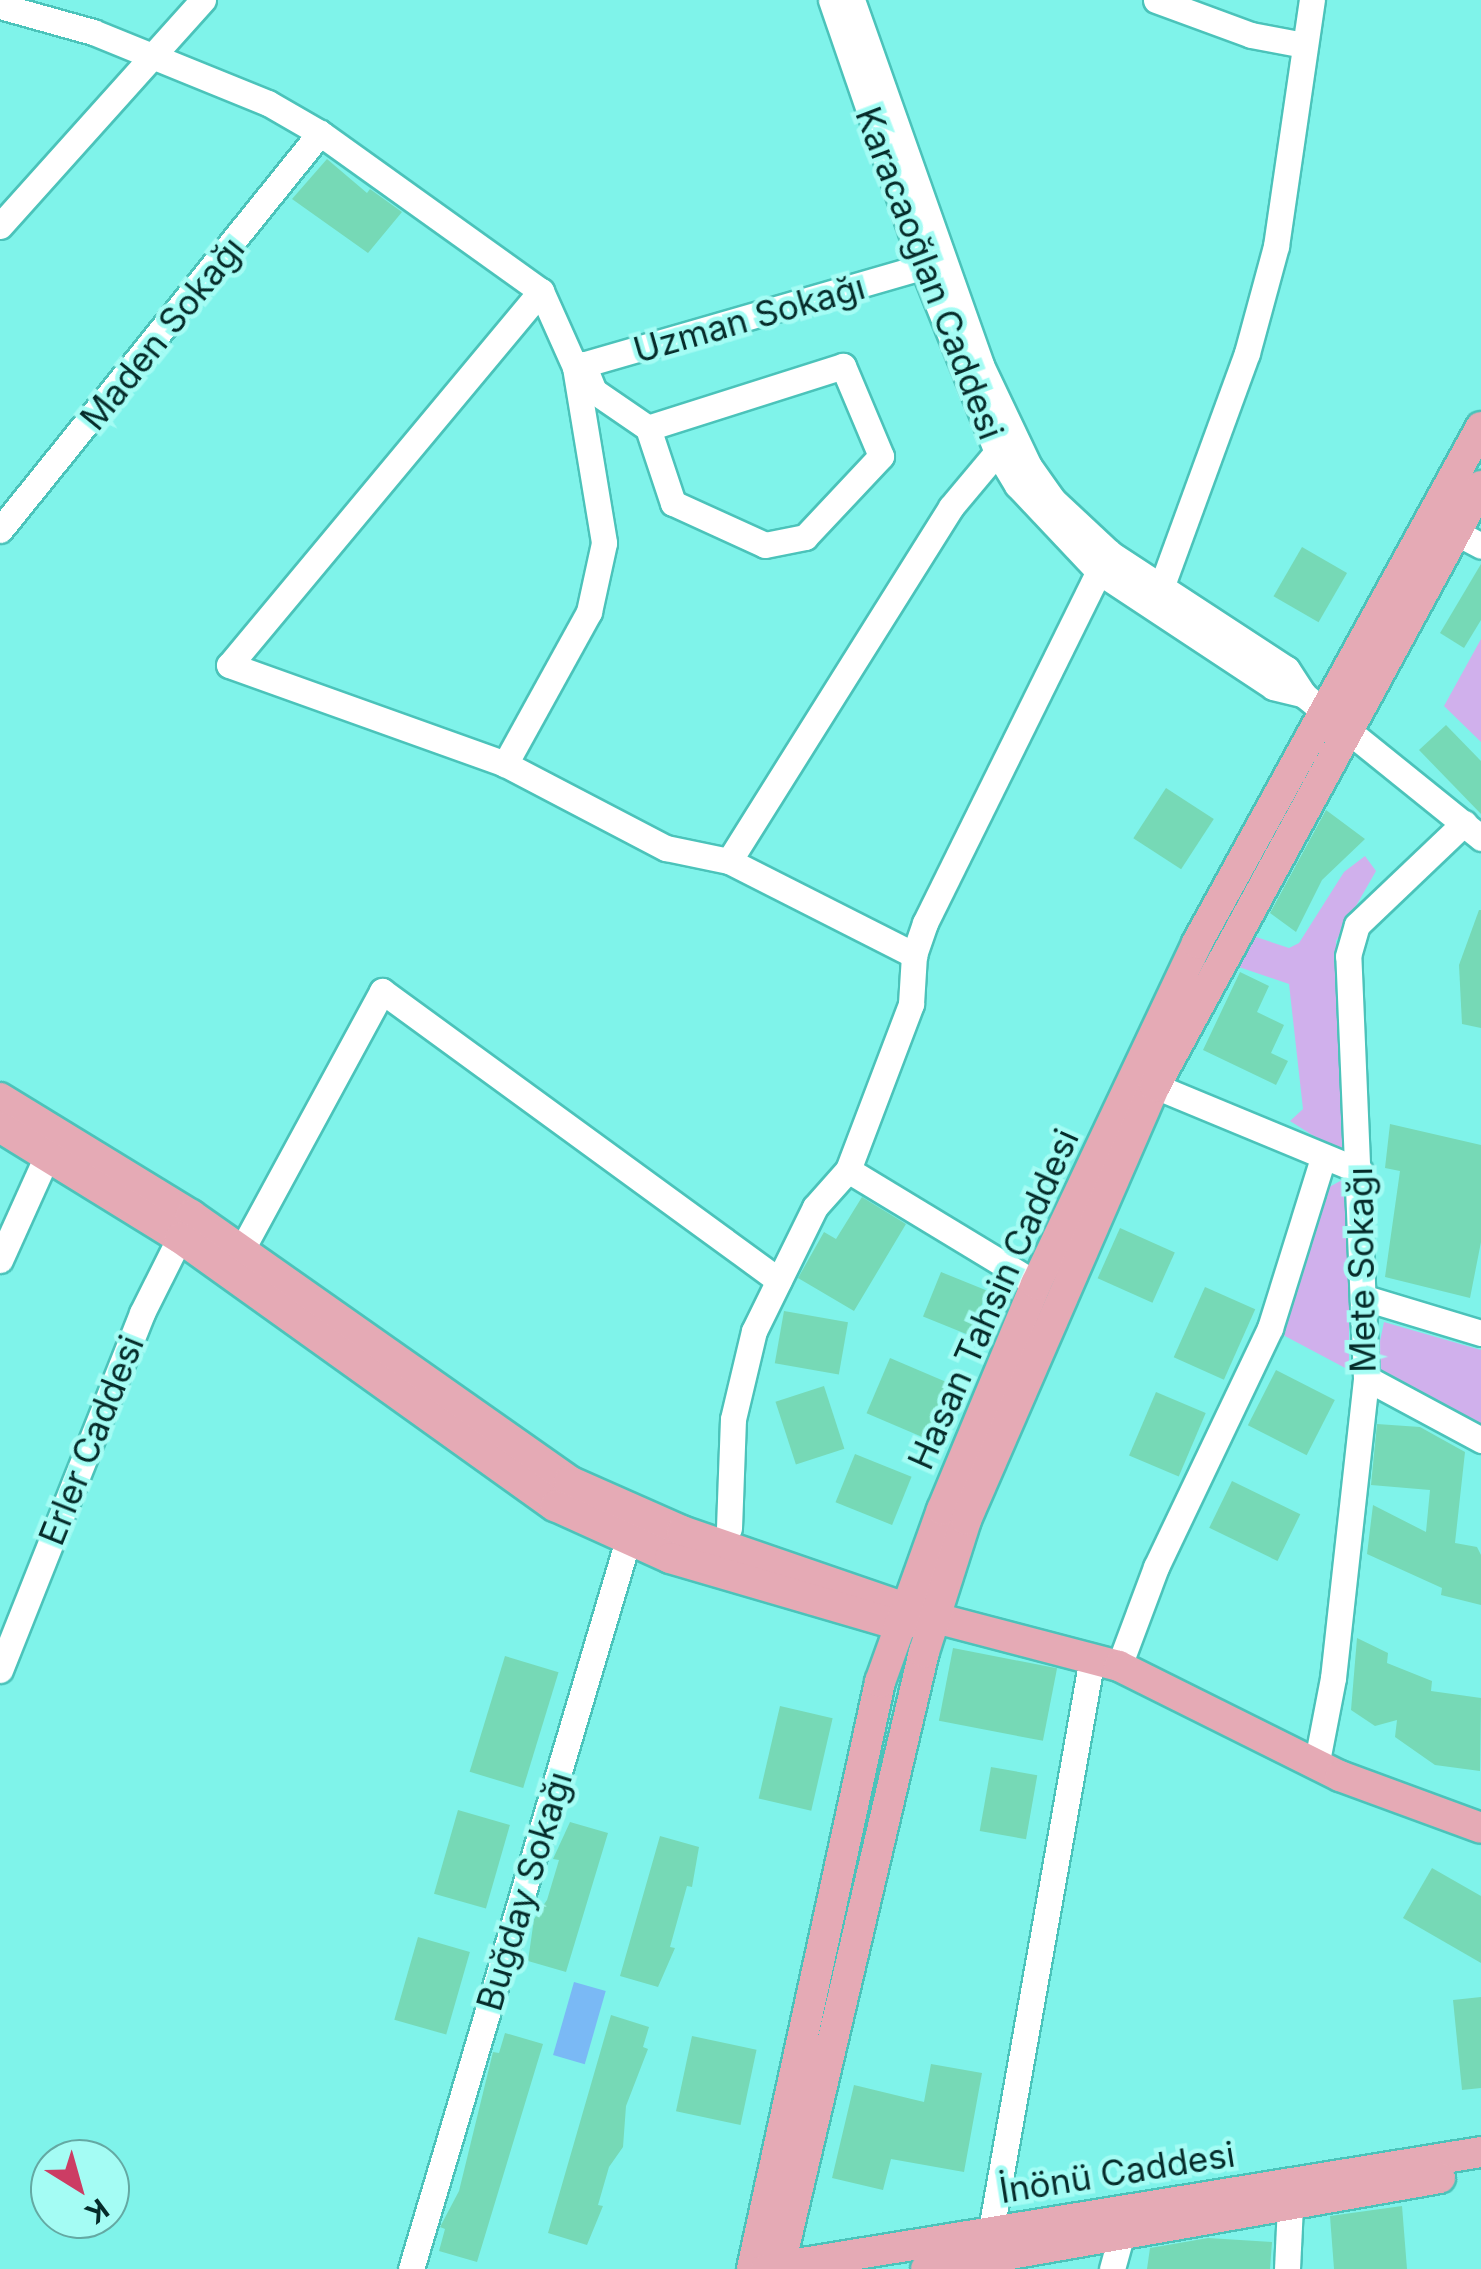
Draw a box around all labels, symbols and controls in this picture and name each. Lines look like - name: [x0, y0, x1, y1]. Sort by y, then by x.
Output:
- street label: Karacaoğlan Caddesi: [847, 101, 1013, 445]
- street label: Maden Sokağı: [71, 228, 253, 438]
- street label: Uzman Sokağı: [629, 265, 869, 371]
- street label: Hasan Tahsin Caddesi: [899, 1123, 1087, 1475]
- street label: Mete Sokağı: [1338, 1167, 1384, 1373]
- street label: Erler Caddesi: [30, 1329, 152, 1551]
- street label: Buğday Sokağı: [468, 1767, 580, 2015]
- street label: İnönü Caddesi: [996, 2133, 1238, 2211]
- north arrow: [30, 2139, 130, 2239]
- text: K: [79, 2192, 115, 2231]

